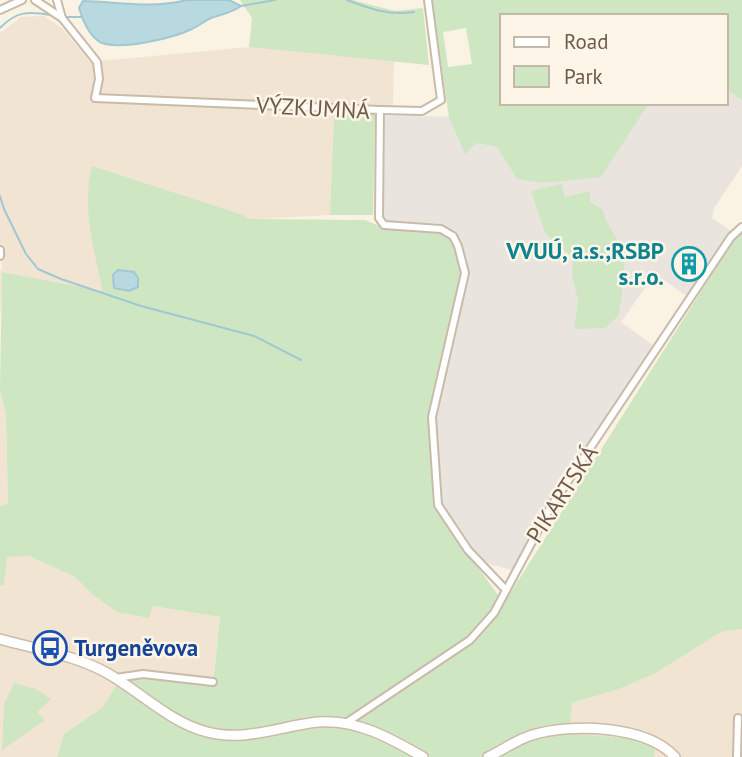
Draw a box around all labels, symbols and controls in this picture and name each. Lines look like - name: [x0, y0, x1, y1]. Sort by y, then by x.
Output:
- legend: [500, 14, 728, 105]
- text: Road: [564, 28, 608, 55]
- text: Park: [564, 63, 603, 90]
- street label: VÝZKUMNÁ: [254, 90, 371, 125]
- place label: VVUÚ, a.s.;RSBP s.r.o.: [505, 236, 664, 291]
- building icon: VVUÚ, a.s.;RSBP s.r.o.: [670, 245, 708, 283]
- street label: PIKARTSKÁ: [519, 439, 604, 548]
- bus stop icon: Turgeněvova: [31, 629, 69, 667]
- place label: Turgeněvova: [74, 633, 198, 662]

